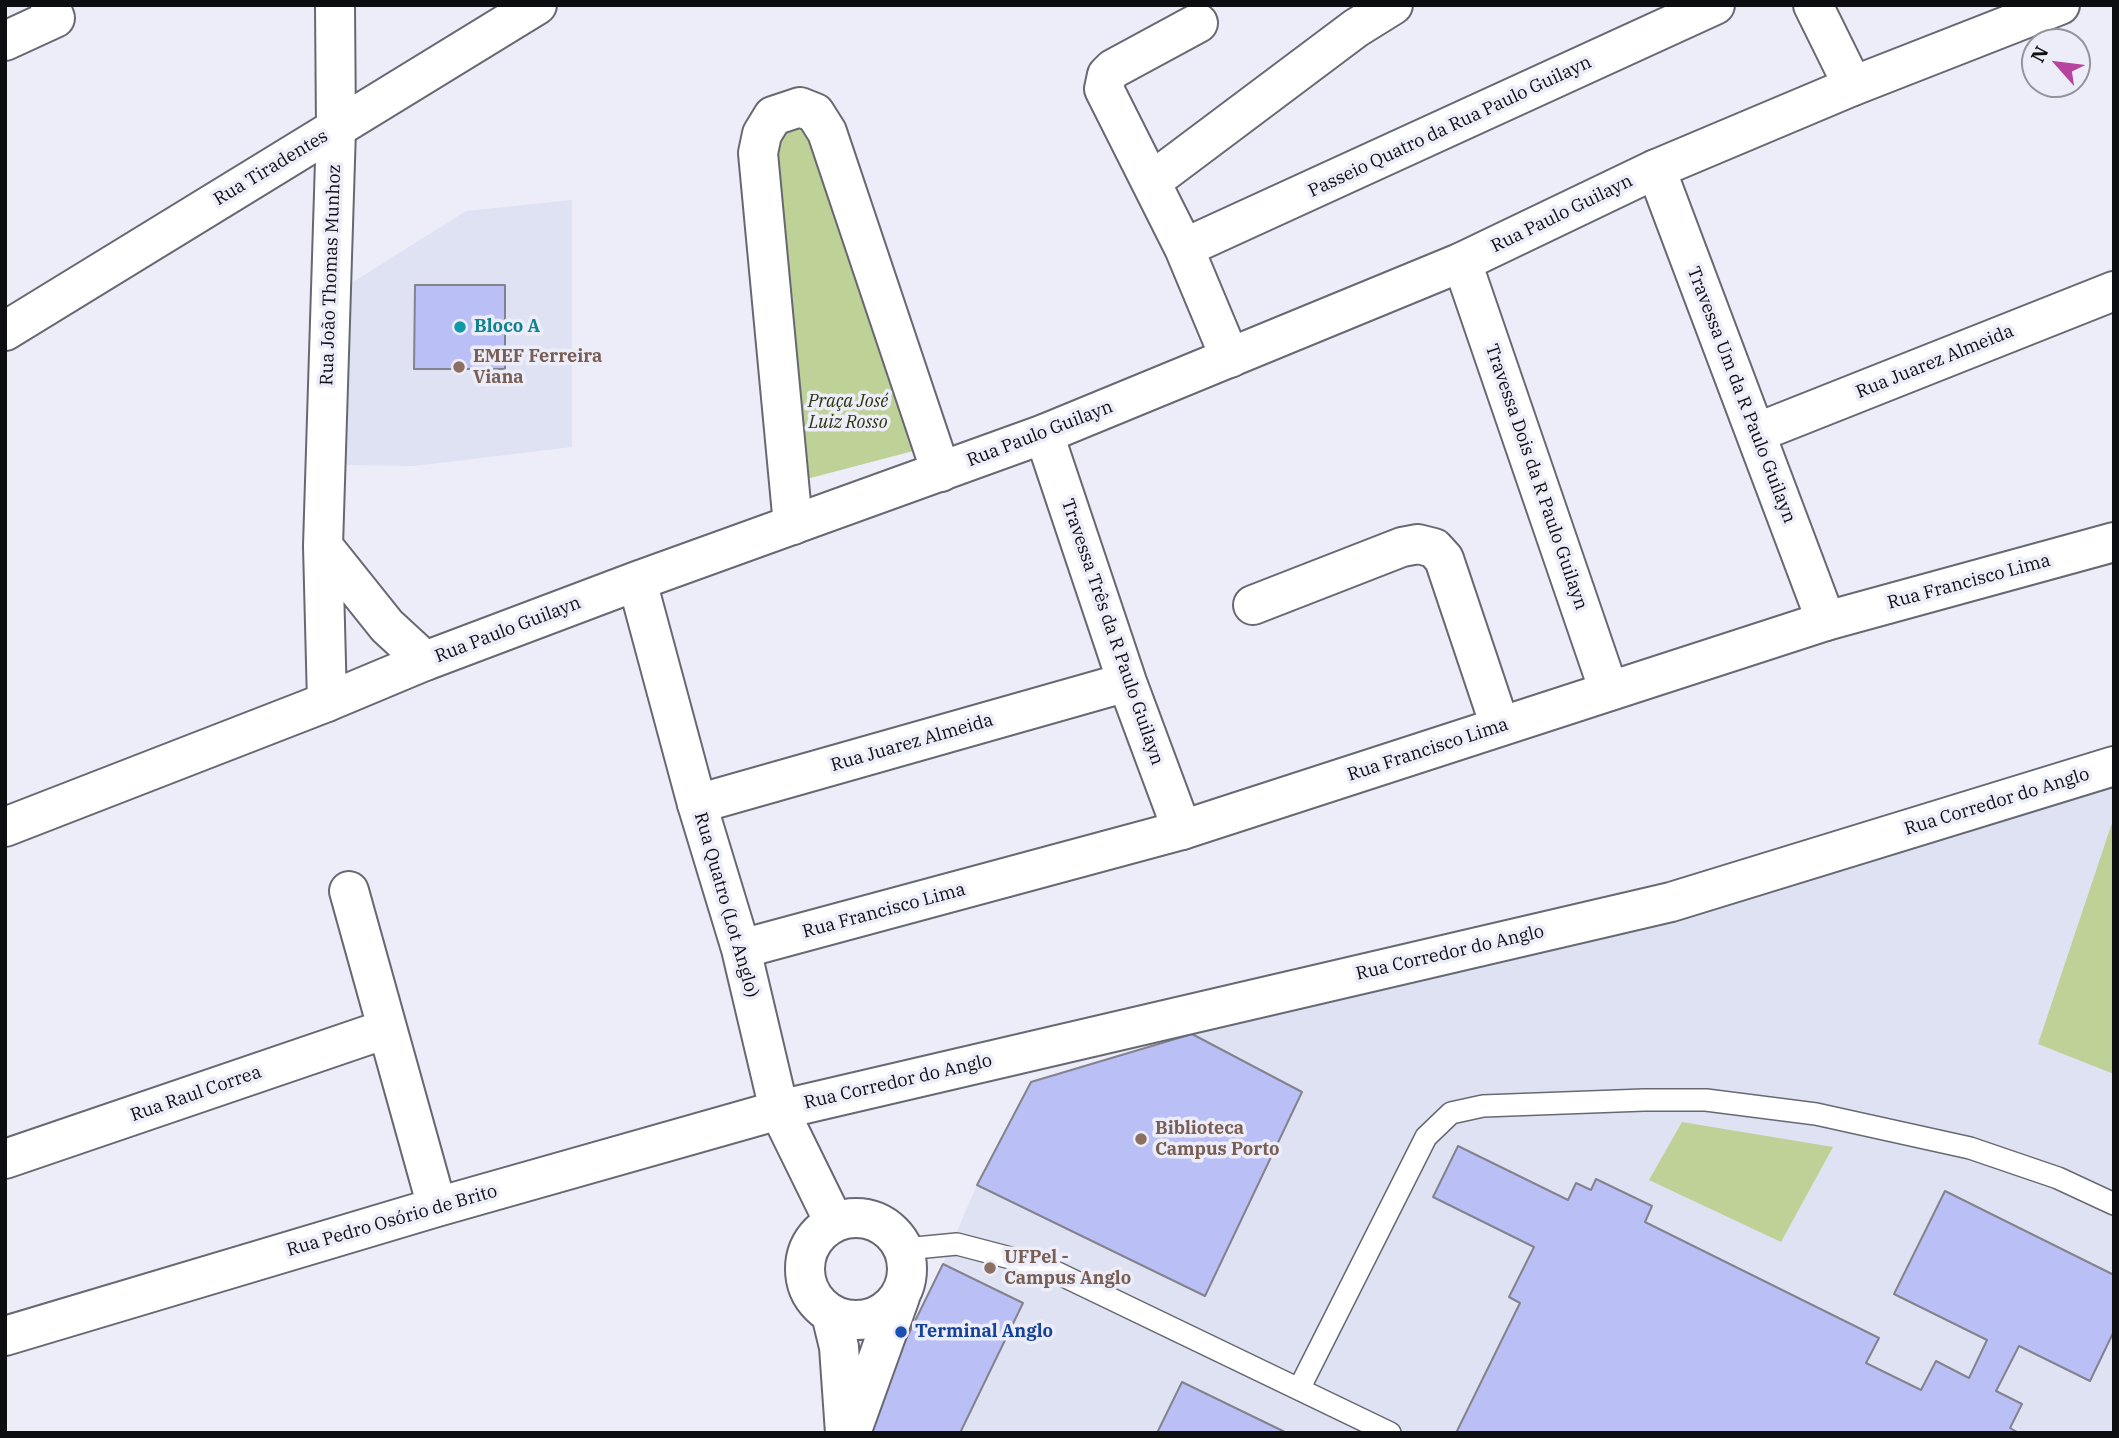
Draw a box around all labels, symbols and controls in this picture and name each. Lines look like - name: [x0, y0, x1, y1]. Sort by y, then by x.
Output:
- north arrow: [2021, 28, 2091, 98]
- text: N: [2025, 42, 2053, 66]
- street label: Passeio Quatro da Rua Paulo Guilayn: [1305, 52, 1595, 202]
- street label: Rua Tiradentes: [210, 125, 332, 211]
- street label: Rua João Thomas Munhoz: [316, 164, 346, 386]
- street label: Rua Paulo Guilayn: [1488, 170, 1636, 258]
- street label: Travessa Um da R Paulo Guilayn: [1682, 264, 1800, 526]
- place label: Bloco A: [474, 316, 540, 338]
- marker: Bloco A: [452, 319, 468, 335]
- street label: Rua Juarez Almeida: [1853, 321, 2017, 403]
- street label: Travessa Dois da R Paulo Guilayn: [1480, 341, 1592, 613]
- place label: EMEF Ferreira Viana: [473, 346, 602, 388]
- marker: EMEF Ferreira Viana: [451, 359, 467, 375]
- park label: Praça José Luiz Rosso: [808, 391, 888, 434]
- street label: Rua Paulo Guilayn: [964, 396, 1116, 472]
- street label: Travessa Três da R Paulo Guilayn: [1056, 496, 1168, 768]
- street label: Rua Francisco Lima: [1885, 550, 2053, 614]
- street label: Rua Paulo Guilayn: [432, 592, 584, 668]
- street label: Rua Juarez Almeida: [828, 709, 996, 777]
- street label: Rua Francisco Lima: [1345, 714, 1511, 786]
- street label: Rua Corredor do Anglo: [1902, 764, 2092, 840]
- street label: Rua Quatro (Lot Anglo): [689, 810, 763, 1000]
- street label: Rua Francisco Lima: [800, 879, 968, 943]
- street label: Rua Corredor do Anglo: [1354, 921, 1546, 985]
- street label: Rua Corredor do Anglo: [802, 1050, 994, 1114]
- street label: Rua Raul Correa: [128, 1061, 264, 1127]
- place label: Biblioteca Campus Porto: [1155, 1118, 1280, 1160]
- marker: Biblioteca Campus Porto: [1133, 1131, 1149, 1147]
- street label: Rua Pedro Osório de Brito: [284, 1181, 500, 1261]
- place label: UFPel - Campus Anglo: [1004, 1247, 1131, 1290]
- marker: UFPel - Campus Anglo: [982, 1260, 998, 1276]
- place label: Terminal Anglo: [915, 1321, 1053, 1343]
- marker: Terminal Anglo: [893, 1324, 909, 1340]

